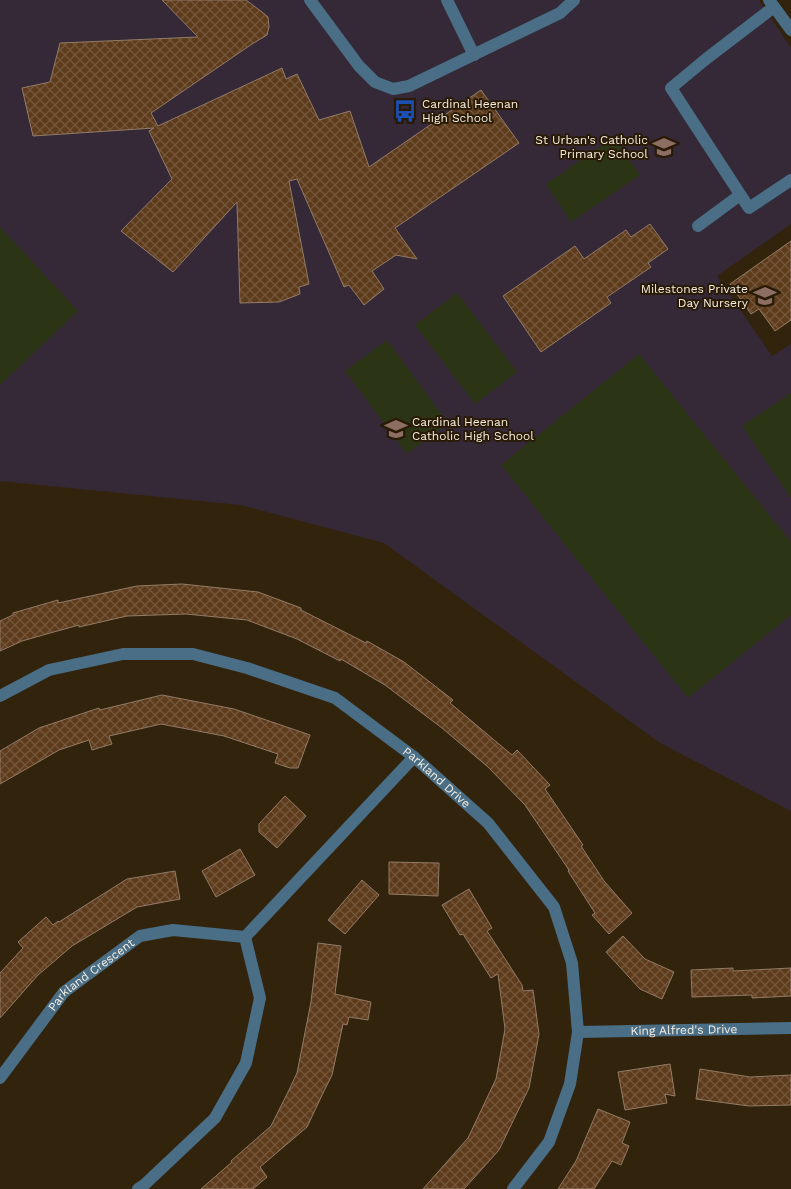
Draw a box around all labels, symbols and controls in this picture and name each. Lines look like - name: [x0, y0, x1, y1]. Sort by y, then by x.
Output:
- place label: Cardinal Heenan High School: [422, 97, 518, 125]
- bus stop icon: Cardinal Heenan High School: [392, 98, 418, 124]
- place label: St Urban's Catholic Primary School: [535, 133, 648, 161]
- school or university icon: St Urban's Catholic Primary School: [651, 134, 677, 160]
- place label: Milestones Private Day Nursery: [641, 282, 749, 310]
- school or university icon: Milestones Private Day Nursery: [752, 283, 778, 309]
- place label: Cardinal Heenan Catholic High School: [412, 415, 534, 443]
- school or university icon: Cardinal Heenan Catholic High School: [383, 416, 409, 442]
- street label: Parkland Drive: [400, 744, 473, 811]
- street label: Parkland Crescent: [45, 936, 137, 1014]
- street label: King Alfred's Drive: [630, 1022, 738, 1038]

